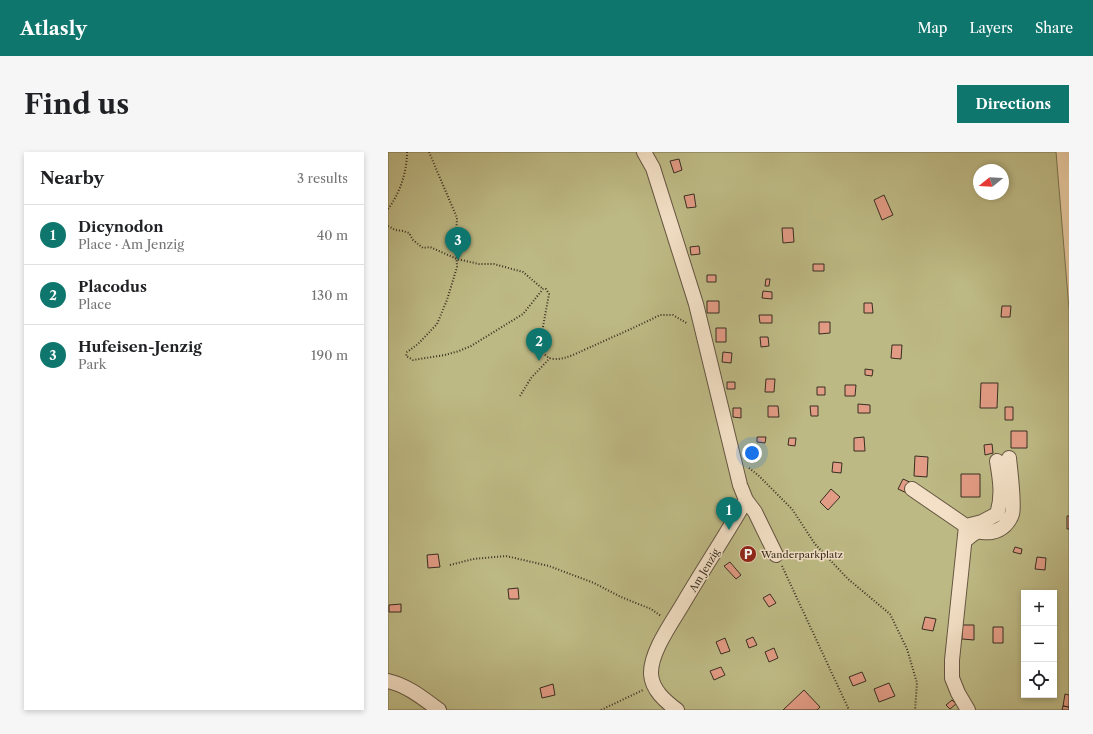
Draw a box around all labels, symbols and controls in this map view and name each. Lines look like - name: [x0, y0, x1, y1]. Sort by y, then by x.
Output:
- text: Atlasly: [20, 17, 87, 40]
- text: Map: [917, 19, 947, 37]
- text: Layers: [969, 19, 1013, 37]
- text: Share: [1035, 19, 1073, 37]
- button: Directions: [957, 85, 1069, 123]
- text: Find us: [24, 87, 129, 121]
- north arrow: [973, 164, 1009, 200]
- text: Nearby: [40, 168, 104, 188]
- text: 3 results: [297, 170, 348, 186]
- text: Dicynodon: [78, 217, 163, 236]
- text: 1: [50, 227, 56, 243]
- text: 40 m: [317, 227, 348, 243]
- pin: 3: [445, 227, 471, 260]
- text: Place · Am Jenzig: [78, 236, 184, 252]
- text: Placodus: [78, 277, 147, 296]
- text: 2: [49, 287, 57, 303]
- text: 130 m: [312, 287, 348, 303]
- text: Place: [78, 296, 111, 312]
- pin: 2: [526, 328, 552, 361]
- text: Hufeisen-Jenzig: [78, 337, 202, 356]
- text: 3: [49, 347, 57, 363]
- text: 190 m: [311, 347, 348, 363]
- text: Park: [78, 356, 106, 372]
- your location: [742, 443, 762, 463]
- pin: 1: [716, 497, 742, 530]
- parking icon: Wanderparkplatz: [738, 544, 758, 564]
- street label: Am Jenzig: [686, 546, 723, 595]
- place label: Wanderparkplatz: [760, 548, 843, 561]
- map controls: [1021, 590, 1057, 698]
- button: +: [1021, 590, 1057, 626]
- button: −: [1021, 626, 1057, 662]
- button: locate: [1021, 662, 1057, 698]

